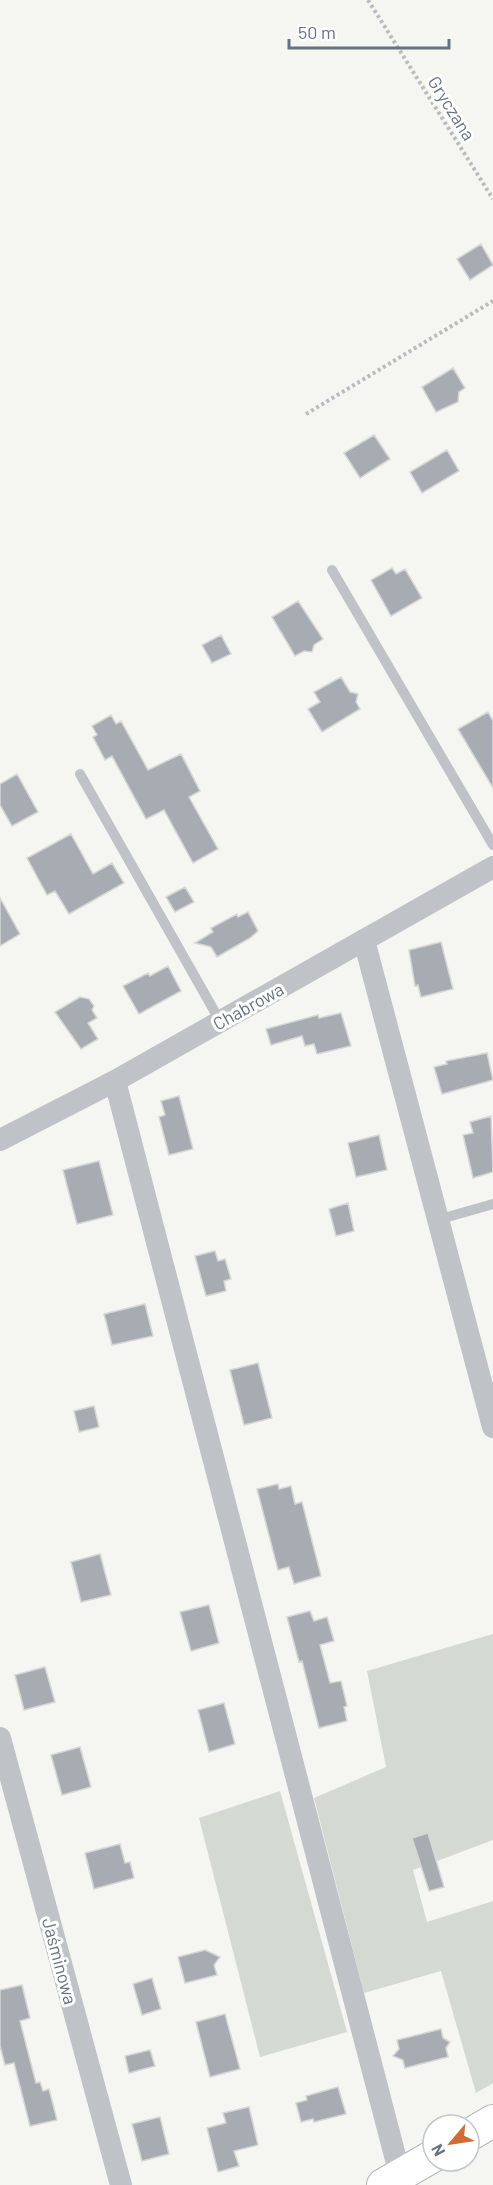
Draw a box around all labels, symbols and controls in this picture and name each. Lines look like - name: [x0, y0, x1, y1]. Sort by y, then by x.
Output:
- scale bar: [289, 12, 450, 50]
- text: 50 m: [298, 21, 336, 43]
- street label: Gryczana: [424, 72, 480, 144]
- street label: Chabrowa: [209, 978, 287, 1034]
- street label: Jaśminowa: [38, 1915, 82, 2007]
- north arrow: [421, 2113, 481, 2173]
- text: N: [427, 2141, 448, 2160]

